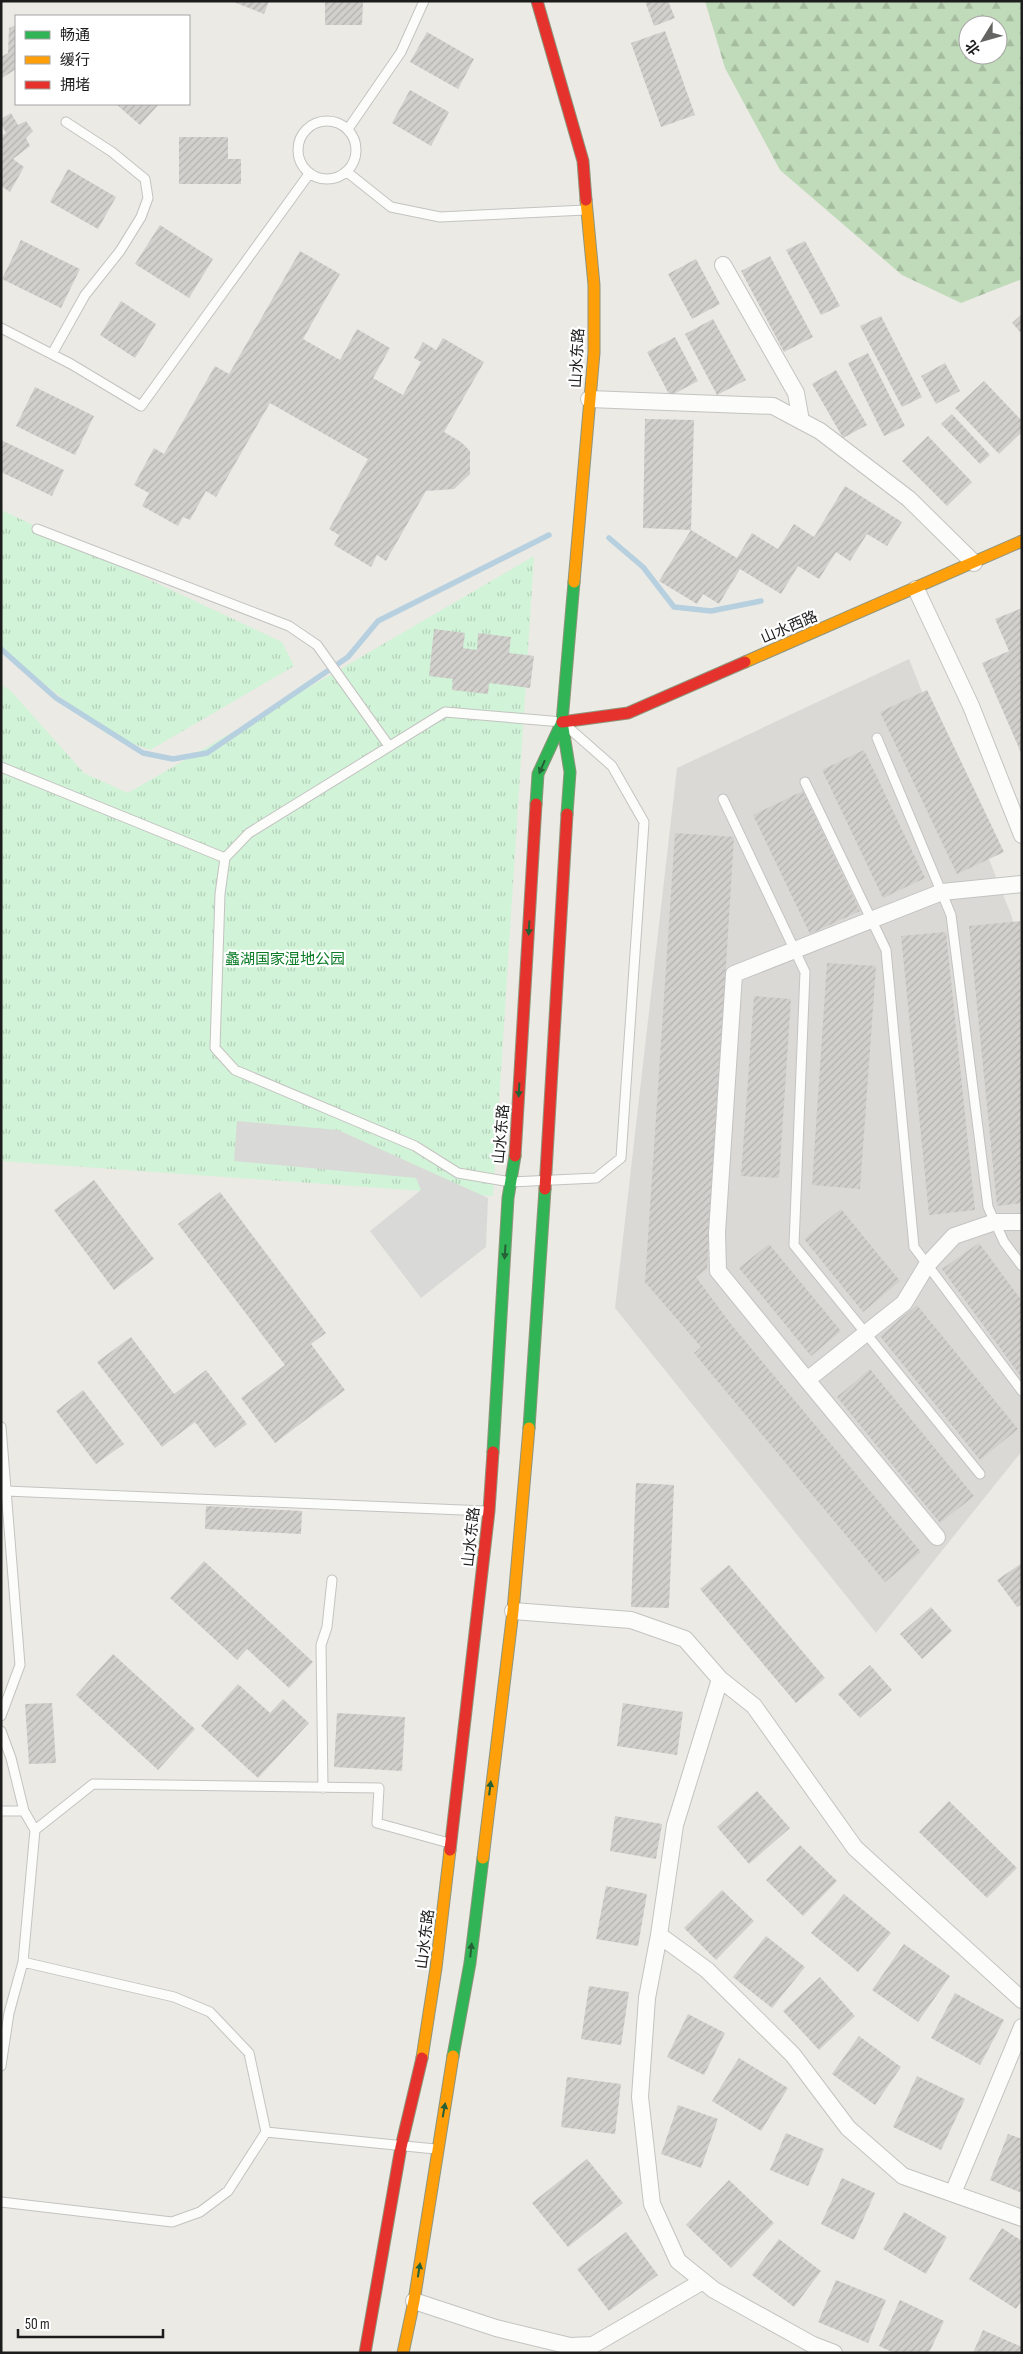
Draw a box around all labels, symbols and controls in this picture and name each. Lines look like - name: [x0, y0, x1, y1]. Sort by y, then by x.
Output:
- legend: [15, 15, 190, 105]
- north arrow: [958, 15, 1008, 65]
- text: 畅通: [60, 26, 90, 45]
- text: 北: [962, 37, 984, 58]
- text: 缓行: [60, 51, 90, 70]
- text: 拥堵: [60, 76, 90, 95]
- street label: 山水东路: [566, 328, 589, 388]
- street label: 山水西路: [758, 607, 821, 648]
- one-way arrow: [537, 760, 545, 774]
- one-way arrow: [525, 920, 533, 936]
- park label: 蠡湖国家湿地公园: [225, 950, 345, 969]
- one-way arrow: [515, 1083, 523, 1099]
- street label: 山水东路: [489, 1103, 514, 1165]
- one-way arrow: [500, 1244, 508, 1260]
- street label: 山水东路: [459, 1506, 484, 1568]
- one-way arrow: [486, 1780, 494, 1796]
- street label: 山水东路: [412, 1908, 439, 1970]
- one-way arrow: [467, 1941, 475, 1957]
- one-way arrow: [440, 2102, 448, 2118]
- one-way arrow: [415, 2262, 423, 2278]
- scale bar: [18, 2306, 162, 2338]
- text: 50 m: [25, 2315, 50, 2334]

